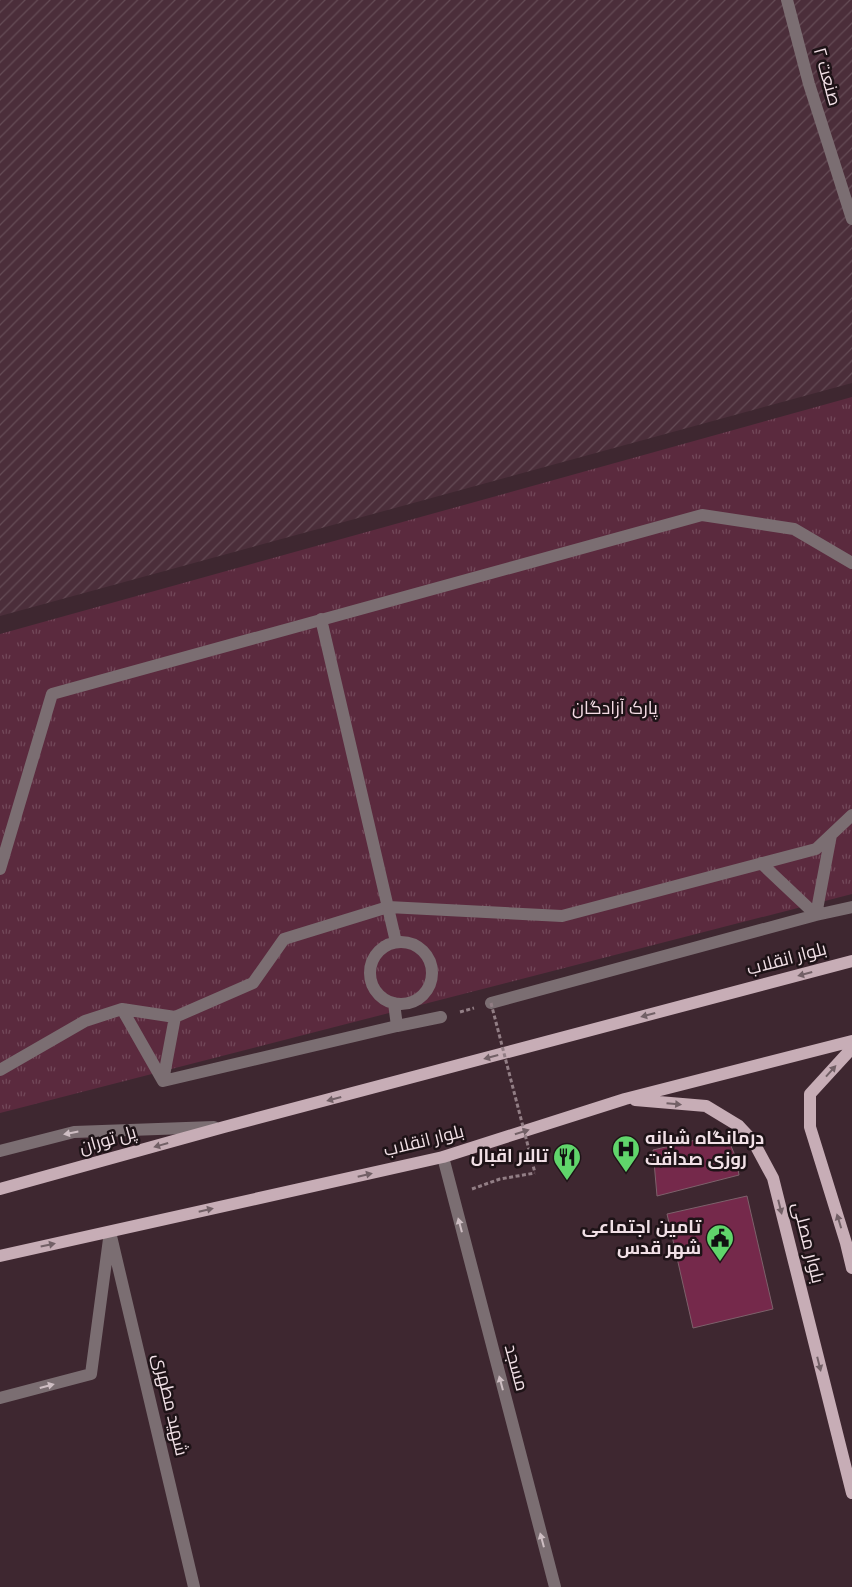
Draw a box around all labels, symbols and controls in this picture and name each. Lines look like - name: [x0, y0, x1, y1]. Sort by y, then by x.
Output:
- street label: صنعت ۲: [807, 45, 845, 109]
- park label: پارک آزادگان: [572, 698, 658, 721]
- street label: بلوار انقلاب: [744, 938, 830, 982]
- one-way arrow: [797, 970, 812, 978]
- one-way arrow: [640, 1012, 655, 1020]
- one-way arrow: [483, 1054, 498, 1062]
- one-way arrow: [825, 1065, 837, 1077]
- one-way arrow: [326, 1095, 341, 1103]
- one-way arrow: [666, 1100, 682, 1108]
- street label: بلوار انقلاب: [381, 1121, 467, 1163]
- street label: پل توران: [77, 1122, 139, 1160]
- one-way arrow: [514, 1128, 529, 1136]
- place label: درمانگاه شبانه روزی صداقت: [645, 1128, 764, 1172]
- one-way arrow: [62, 1130, 78, 1138]
- hospital icon: درمانگاه شبانه روزی صداقت: [611, 1134, 641, 1173]
- one-way arrow: [153, 1141, 168, 1149]
- restaurant icon: تالار اقبال: [552, 1142, 582, 1181]
- place label: تالار اقبال: [471, 1146, 548, 1169]
- one-way arrow: [357, 1171, 372, 1179]
- one-way arrow: [776, 1199, 784, 1214]
- street label: بلوار مصلی: [786, 1200, 828, 1286]
- one-way arrow: [199, 1206, 214, 1214]
- one-way arrow: [835, 1213, 843, 1228]
- place label: تامین اجتماعی شهر قدس: [582, 1217, 701, 1261]
- one-way arrow: [456, 1218, 464, 1233]
- public building icon: تامین اجتماعی شهر قدس: [705, 1223, 735, 1262]
- one-way arrow: [40, 1241, 56, 1249]
- street label: مسجد: [498, 1342, 532, 1394]
- street label: شهید مطهری: [146, 1352, 192, 1458]
- one-way arrow: [816, 1357, 824, 1372]
- one-way arrow: [497, 1375, 505, 1390]
- one-way arrow: [40, 1381, 55, 1389]
- one-way arrow: [538, 1532, 546, 1547]

